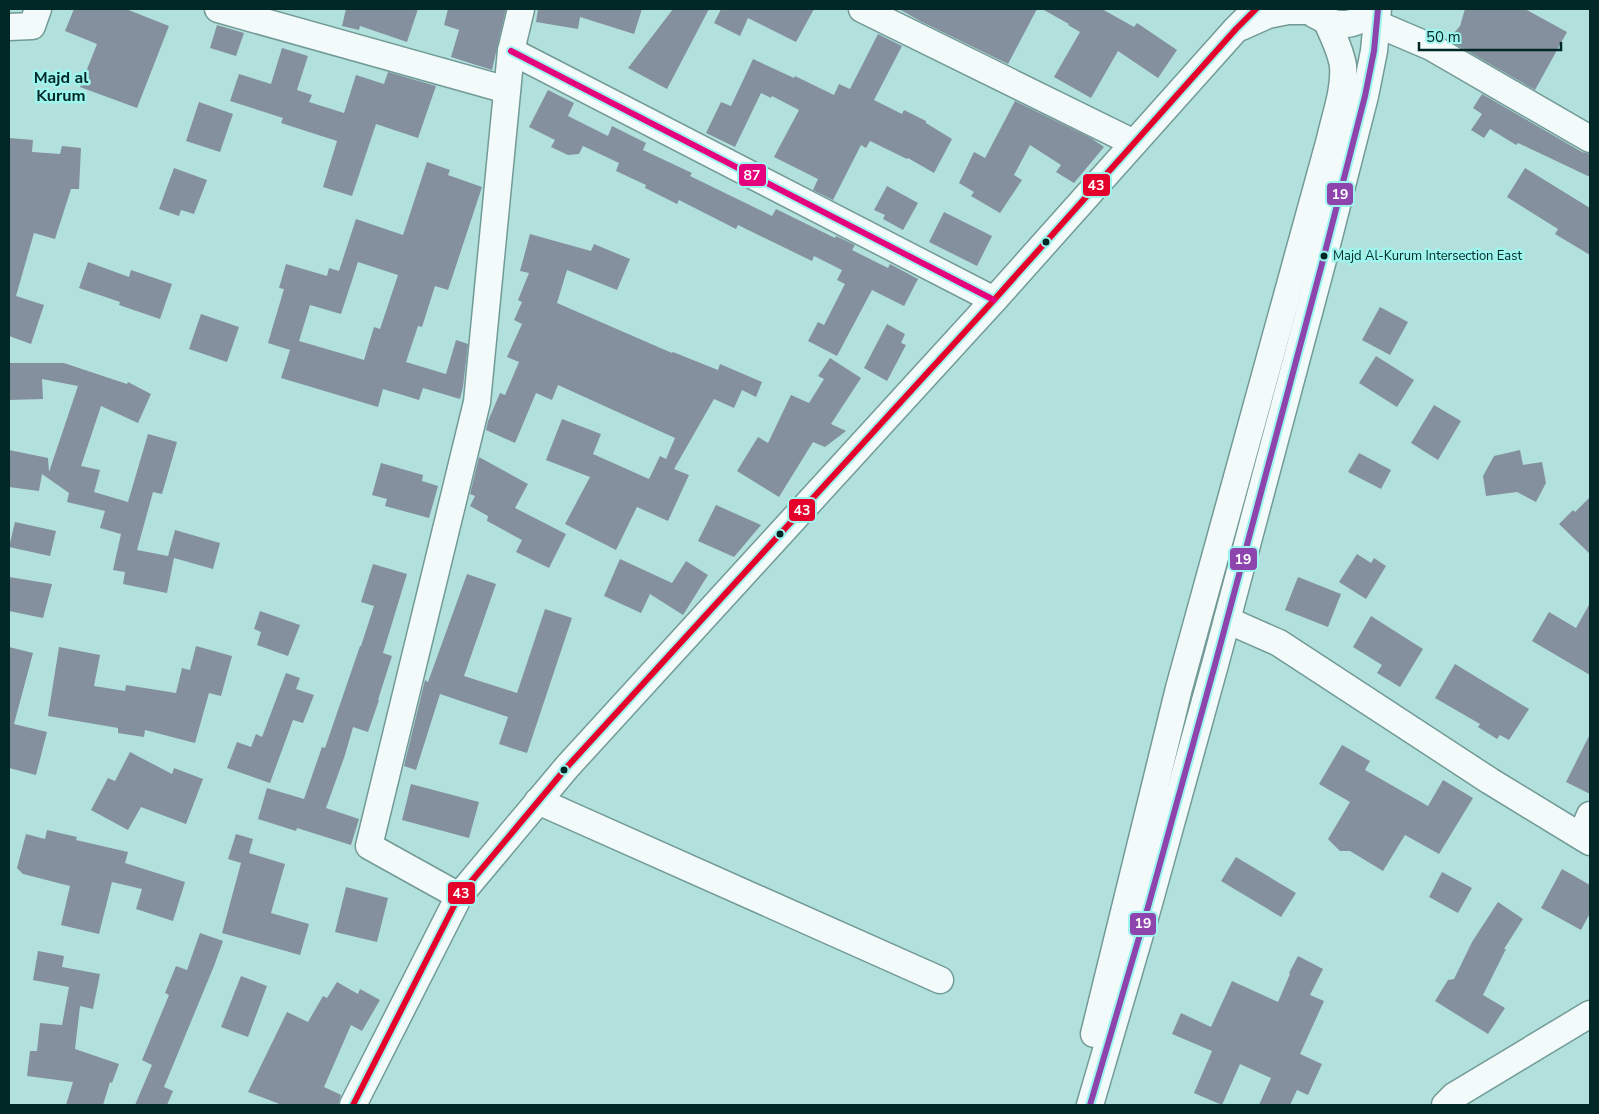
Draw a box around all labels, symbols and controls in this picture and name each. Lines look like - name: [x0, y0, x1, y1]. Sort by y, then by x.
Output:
- scale bar: [1419, 20, 1562, 52]
- text: 50 m: [1426, 27, 1461, 47]
- district label: Majd al Kurum: [34, 67, 88, 107]
- line badge: 87: [738, 163, 767, 187]
- text: 87: [744, 166, 760, 185]
- line badge: 43: [1082, 173, 1111, 197]
- text: 43: [1088, 176, 1104, 195]
- line badge: 19: [1326, 182, 1354, 206]
- text: 19: [1332, 185, 1348, 204]
- unlabelled marker: [1041, 237, 1051, 247]
- place label: Majd Al-Kurum Intersection East: [1333, 247, 1522, 265]
- marker: Majd Al-Kurum Intersection East: [1319, 251, 1329, 261]
- line badge: 43: [788, 498, 816, 522]
- text: 43: [794, 501, 810, 520]
- unlabelled marker: [775, 529, 785, 539]
- line badge: 19: [1229, 547, 1258, 571]
- text: 19: [1235, 550, 1251, 569]
- unlabelled marker: [559, 765, 569, 775]
- line badge: 43: [447, 881, 476, 905]
- text: 43: [453, 884, 469, 903]
- line badge: 19: [1129, 912, 1157, 936]
- text: 19: [1135, 914, 1151, 933]

